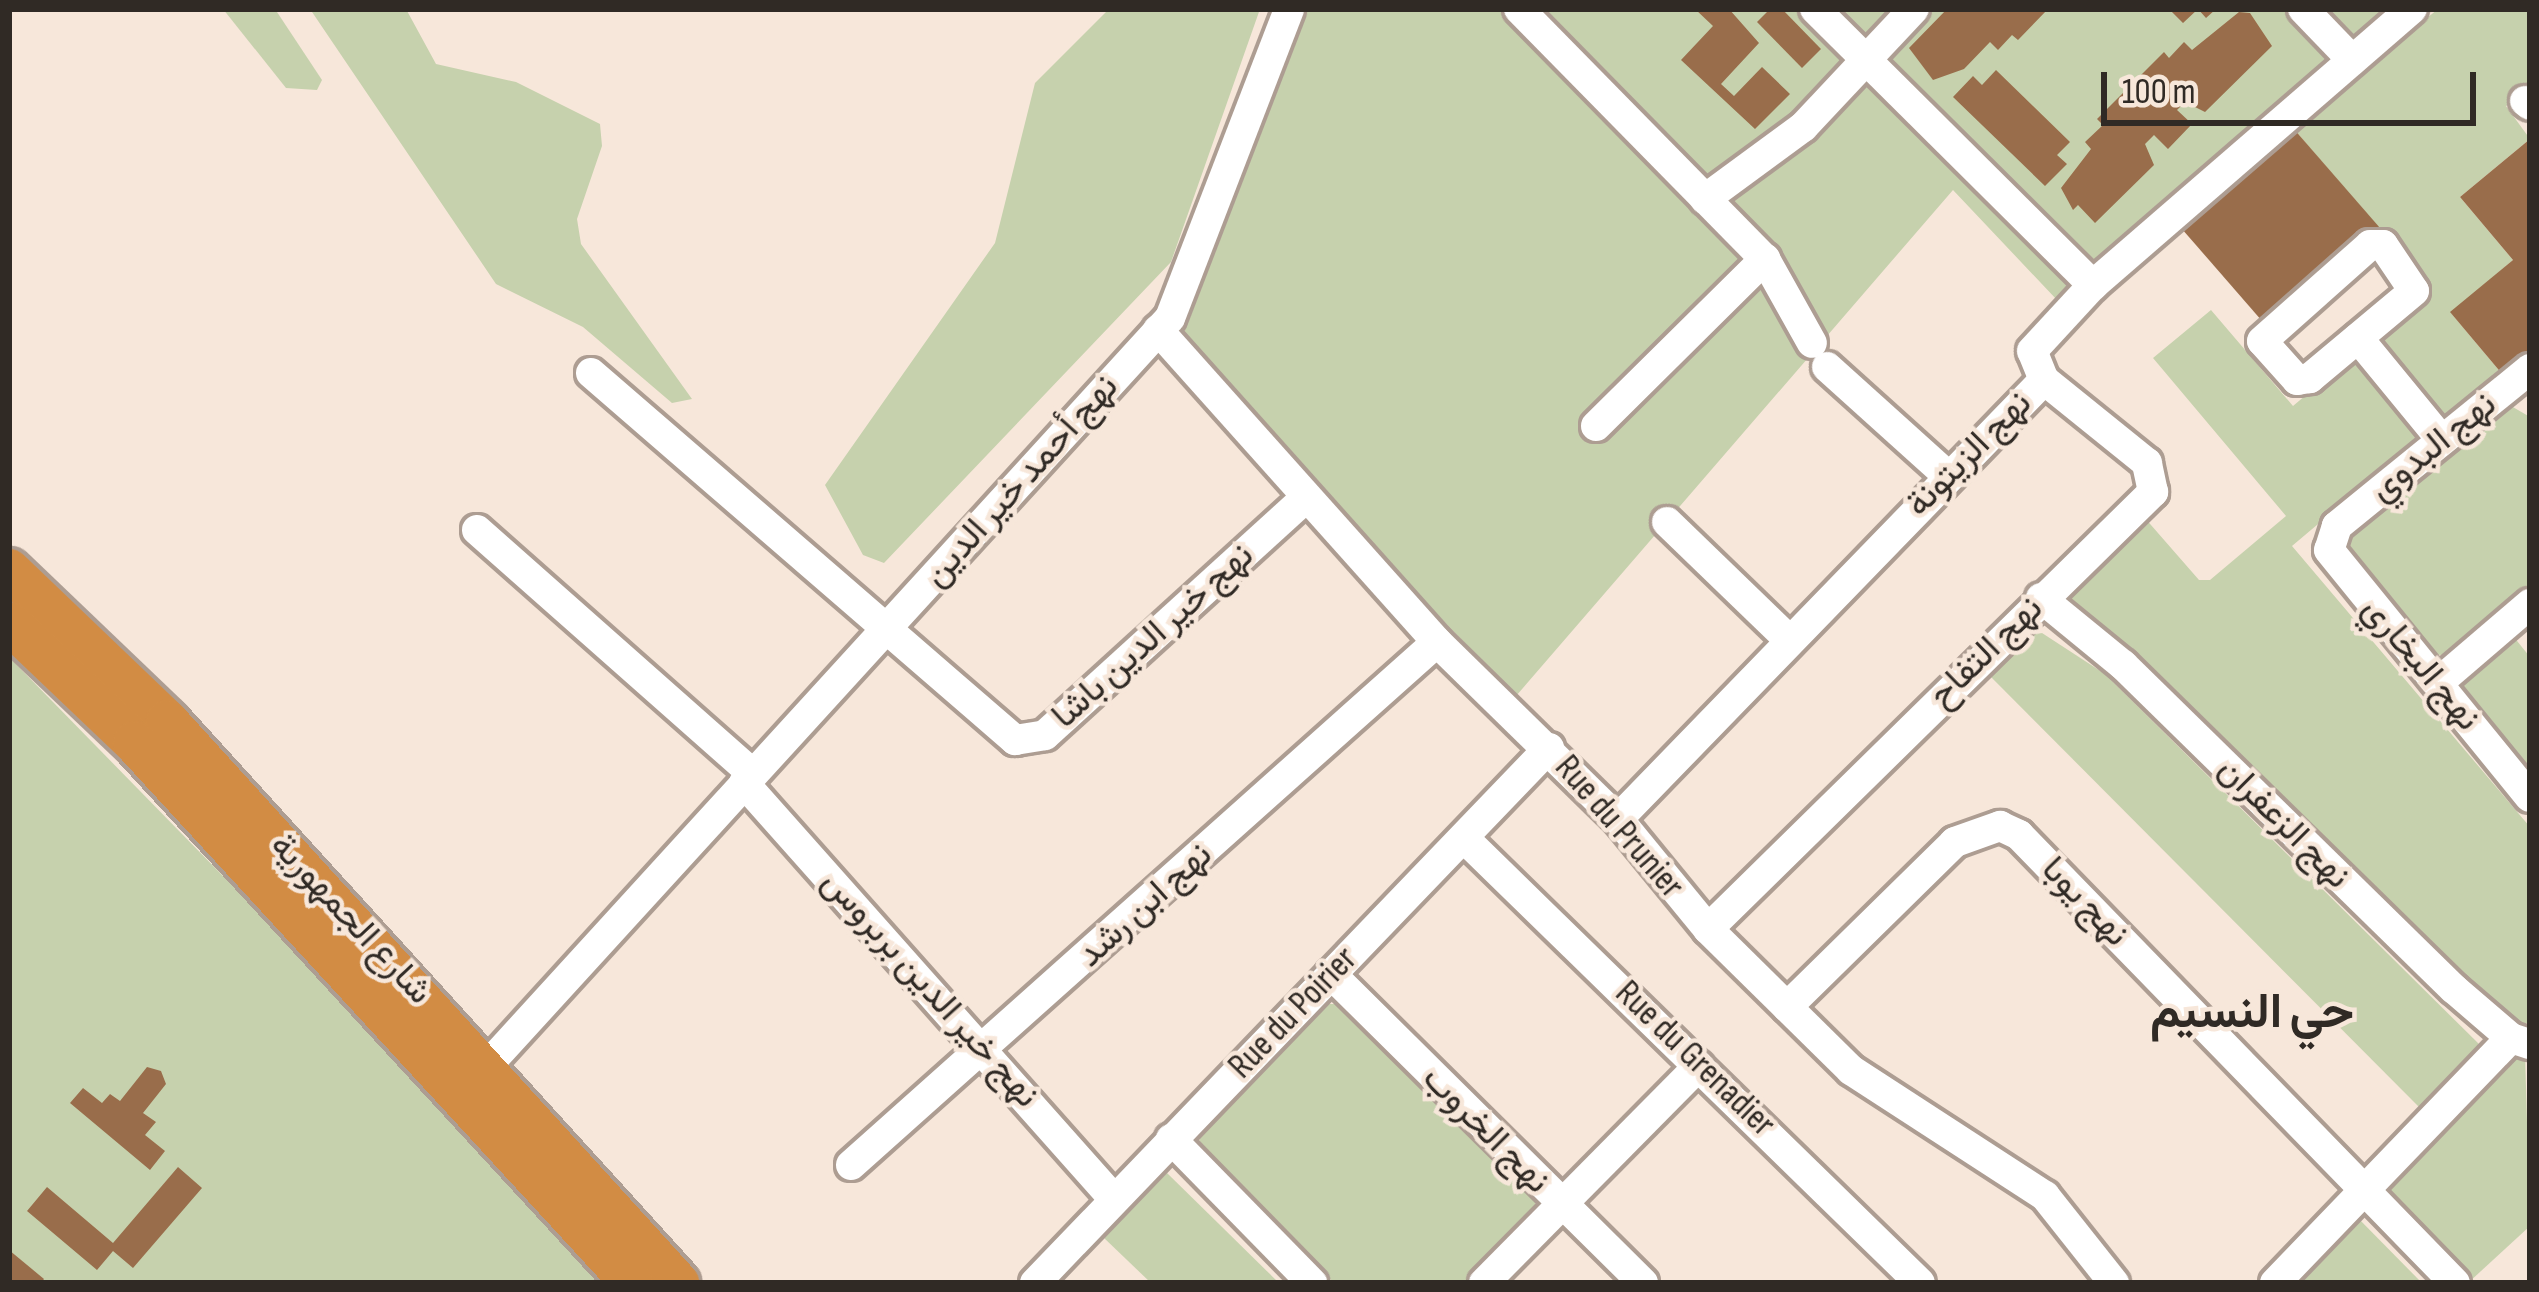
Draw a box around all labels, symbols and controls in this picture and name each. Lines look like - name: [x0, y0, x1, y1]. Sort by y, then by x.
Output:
- scale bar: [2107, 48, 2482, 122]
- text: 100 m: [2122, 71, 2196, 114]
- street label: نهج أحمد خير الدين: [914, 366, 1128, 596]
- street label: نهج الزيتونة: [1897, 382, 2041, 526]
- street label: نهج البدوي: [2361, 383, 2505, 511]
- street label: نهج خير الدين باشا: [1043, 534, 1263, 738]
- street label: نهج التفاح: [1920, 587, 2052, 717]
- street label: نهج البخاري: [2353, 588, 2489, 740]
- street label: Rue du Prunier: [1545, 747, 1693, 907]
- street label: نهج الزعفران: [2209, 748, 2359, 898]
- street label: شارع الجمهورية: [261, 824, 441, 1014]
- street label: نهج ابن رشد: [1069, 833, 1221, 977]
- street label: نهج يوبا: [2032, 848, 2138, 956]
- street label: نهج خير الدين بربروس: [812, 861, 1048, 1117]
- street label: Rue du Poirier: [1220, 938, 1366, 1088]
- street label: Rue du Grenadier: [1606, 972, 1784, 1146]
- district label: حي النسيم: [2150, 984, 2354, 1042]
- street label: نهج الخروب: [1413, 1057, 1559, 1203]

